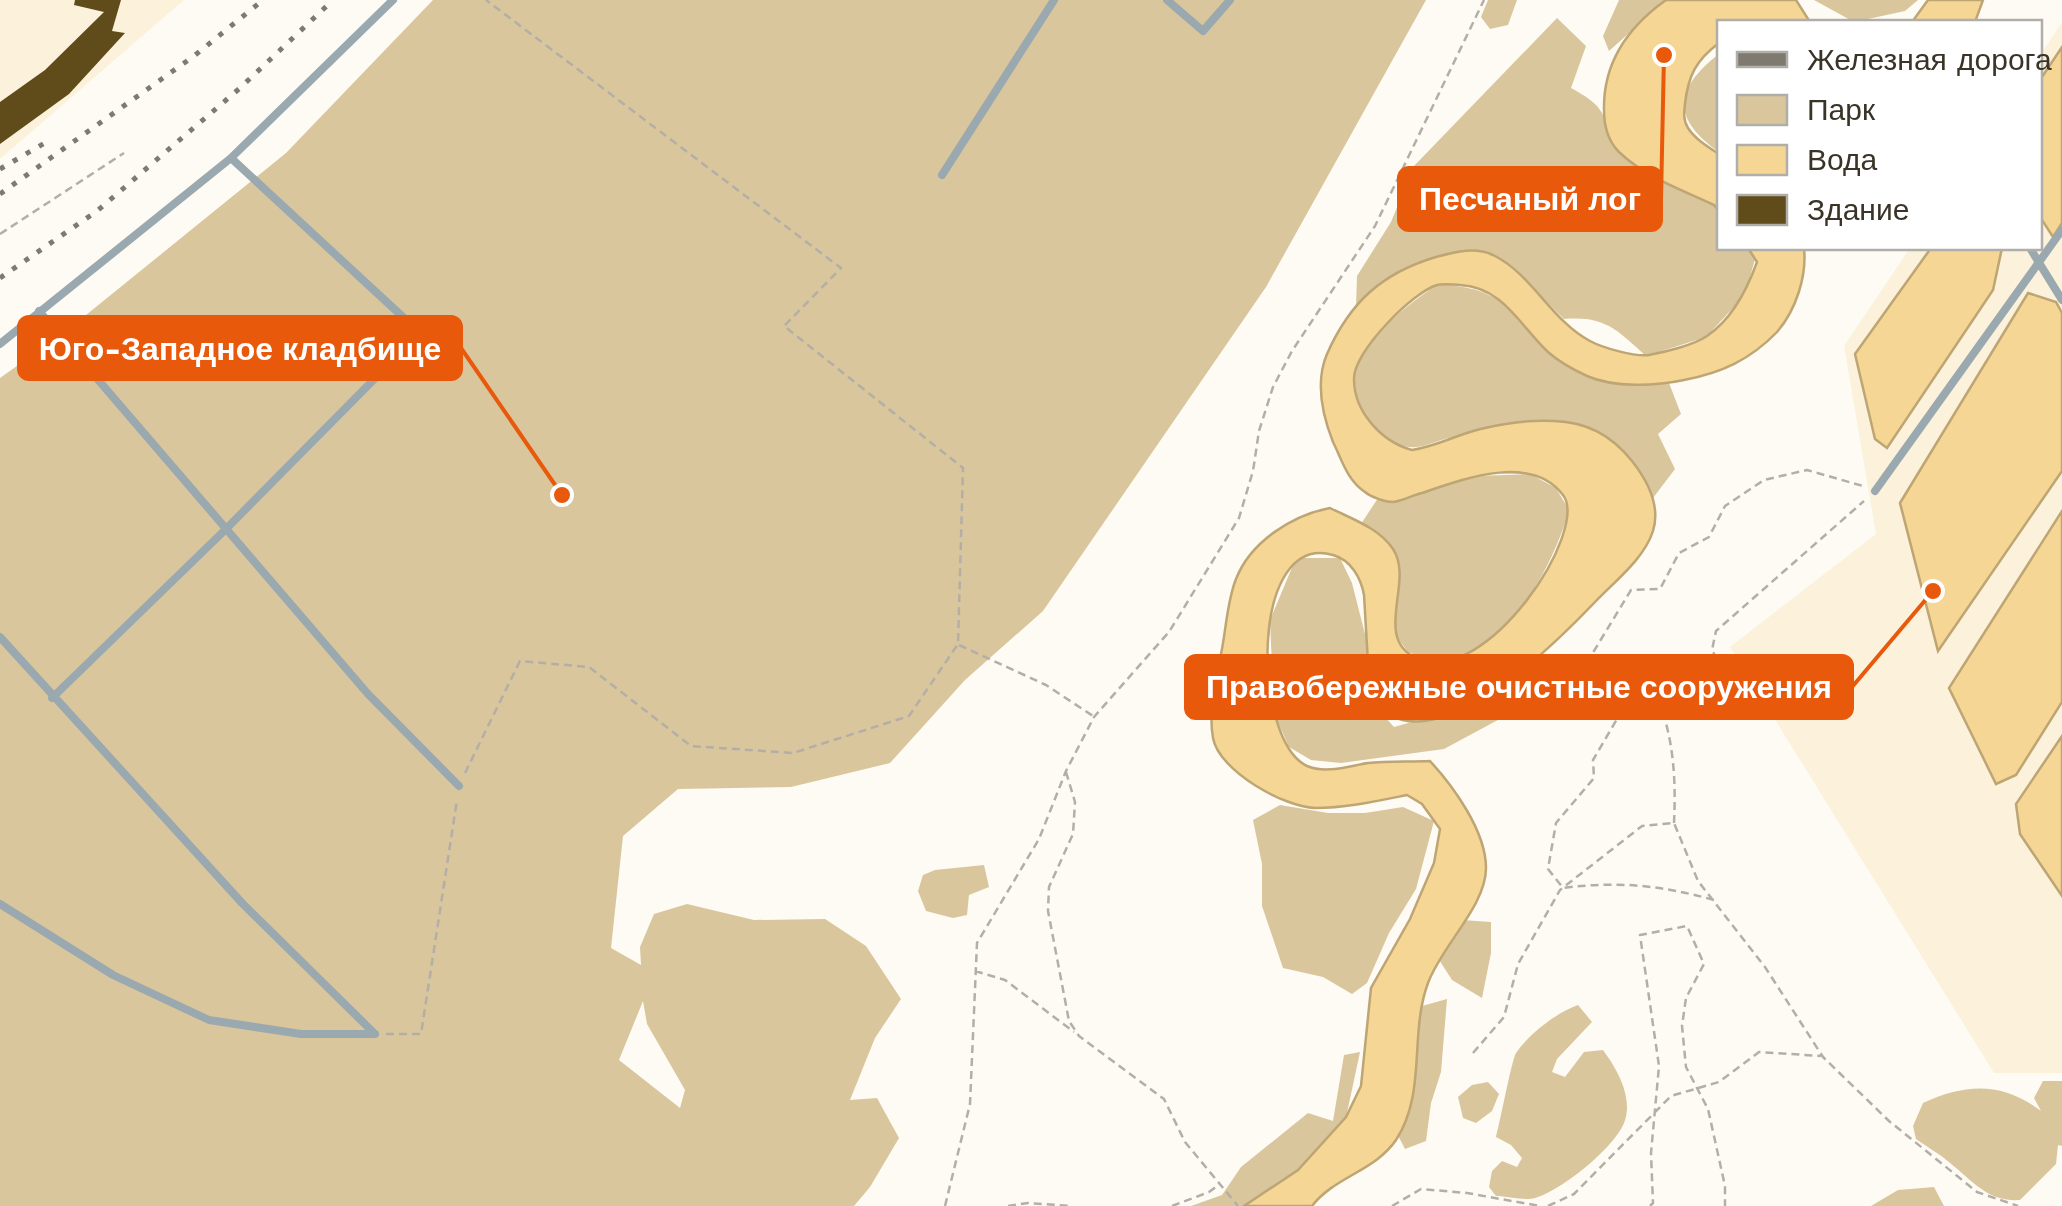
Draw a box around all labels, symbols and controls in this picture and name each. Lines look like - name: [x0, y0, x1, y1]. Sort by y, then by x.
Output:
- legend: [1717, 20, 2042, 250]
- text: Железная дорога: [1807, 42, 2052, 77]
- text: Парк: [1807, 92, 1876, 127]
- text: Вода: [1807, 142, 1878, 177]
- callout: Песчаный лог: [1399, 168, 1661, 230]
- text: Песчаный лог: [1419, 180, 1641, 218]
- text: Здание: [1807, 192, 1909, 227]
- callout: Юго-Западное кладбище: [19, 317, 461, 379]
- text: Юго-Западное кладбище: [39, 330, 441, 368]
- callout: Правобережные очистные сооружения: [1186, 656, 1852, 718]
- text: Правобережные очистные сооружения: [1206, 668, 1832, 706]

